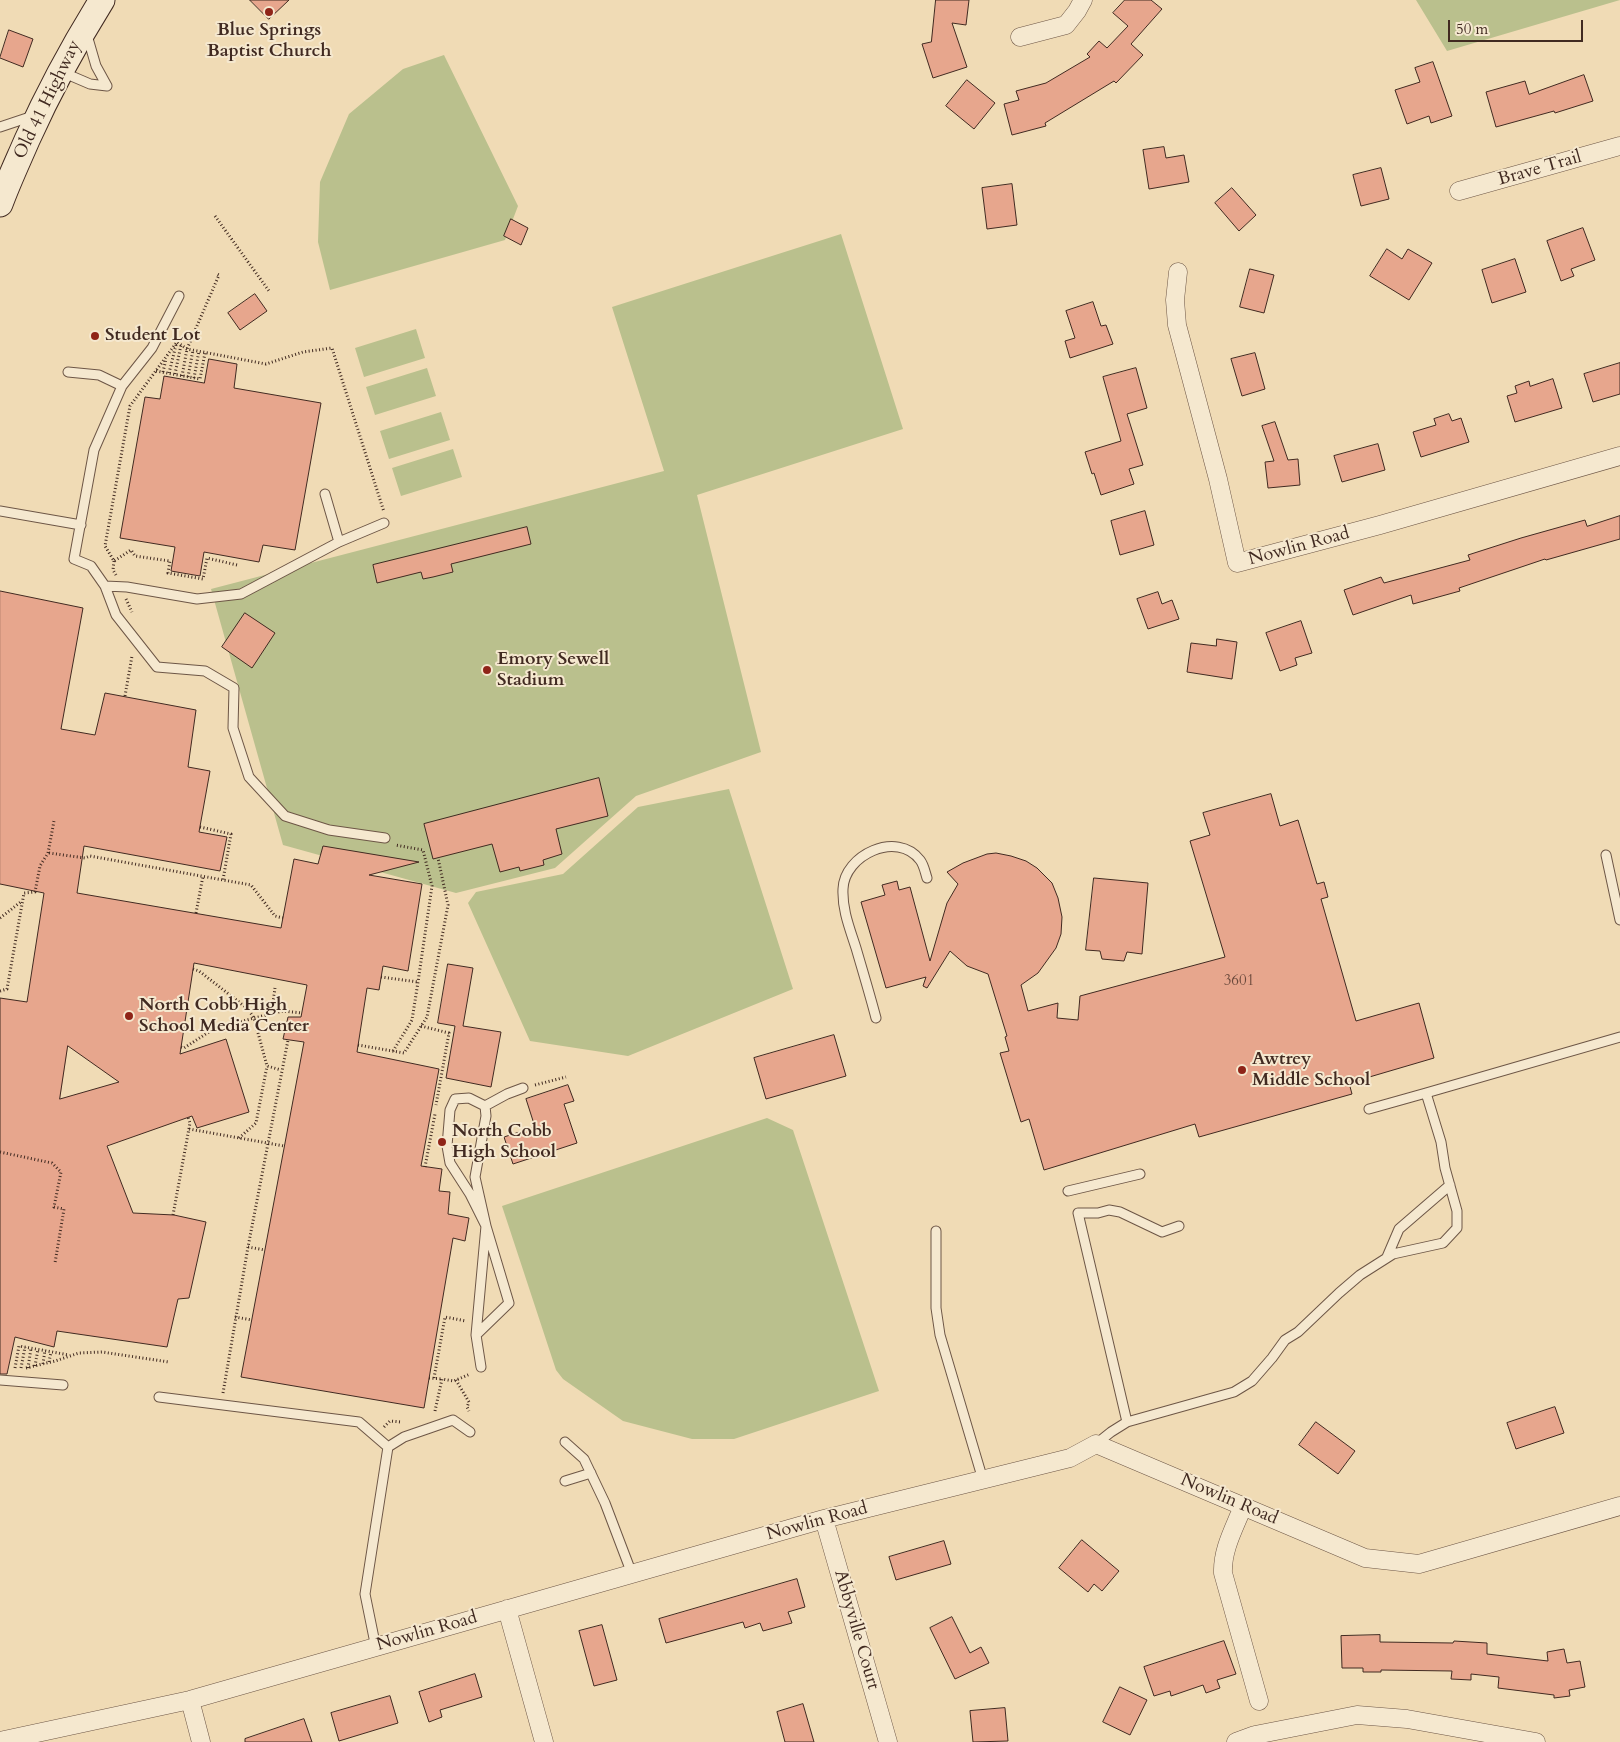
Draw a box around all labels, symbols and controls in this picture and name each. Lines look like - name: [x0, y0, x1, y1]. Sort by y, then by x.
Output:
- marker: Blue Springs Baptist Church: [263, 6, 275, 18]
- scale bar: [1450, 10, 1585, 42]
- text: 50 m: [1456, 19, 1488, 39]
- place label: Blue Springs Baptist Church: [207, 20, 331, 62]
- street label: Old 41 Highway: [10, 37, 86, 163]
- street label: Brave Trail: [1496, 147, 1584, 191]
- place label: Student Lot: [105, 325, 200, 347]
- marker: Student Lot: [89, 330, 101, 342]
- street label: Nowlin Road: [1246, 523, 1352, 571]
- place label: Emory Sewell Stadium: [497, 649, 609, 692]
- marker: Emory Sewell Stadium: [481, 664, 493, 676]
- house number: 3601: [1224, 973, 1254, 991]
- place label: North Cobb High School Media Center: [139, 995, 309, 1038]
- marker: North Cobb High School Media Center: [123, 1010, 135, 1022]
- place label: Awtrey Middle School: [1252, 1049, 1370, 1092]
- marker: Awtrey Middle School: [1236, 1064, 1248, 1076]
- place label: North Cobb High School: [452, 1121, 556, 1164]
- marker: North Cobb High School: [436, 1136, 448, 1148]
- street label: Nowlin Road: [1177, 1470, 1281, 1530]
- street label: Nowlin Road: [764, 1498, 870, 1546]
- street label: Abbyville Court: [829, 1568, 883, 1692]
- street label: Nowlin Road: [374, 1607, 480, 1657]

